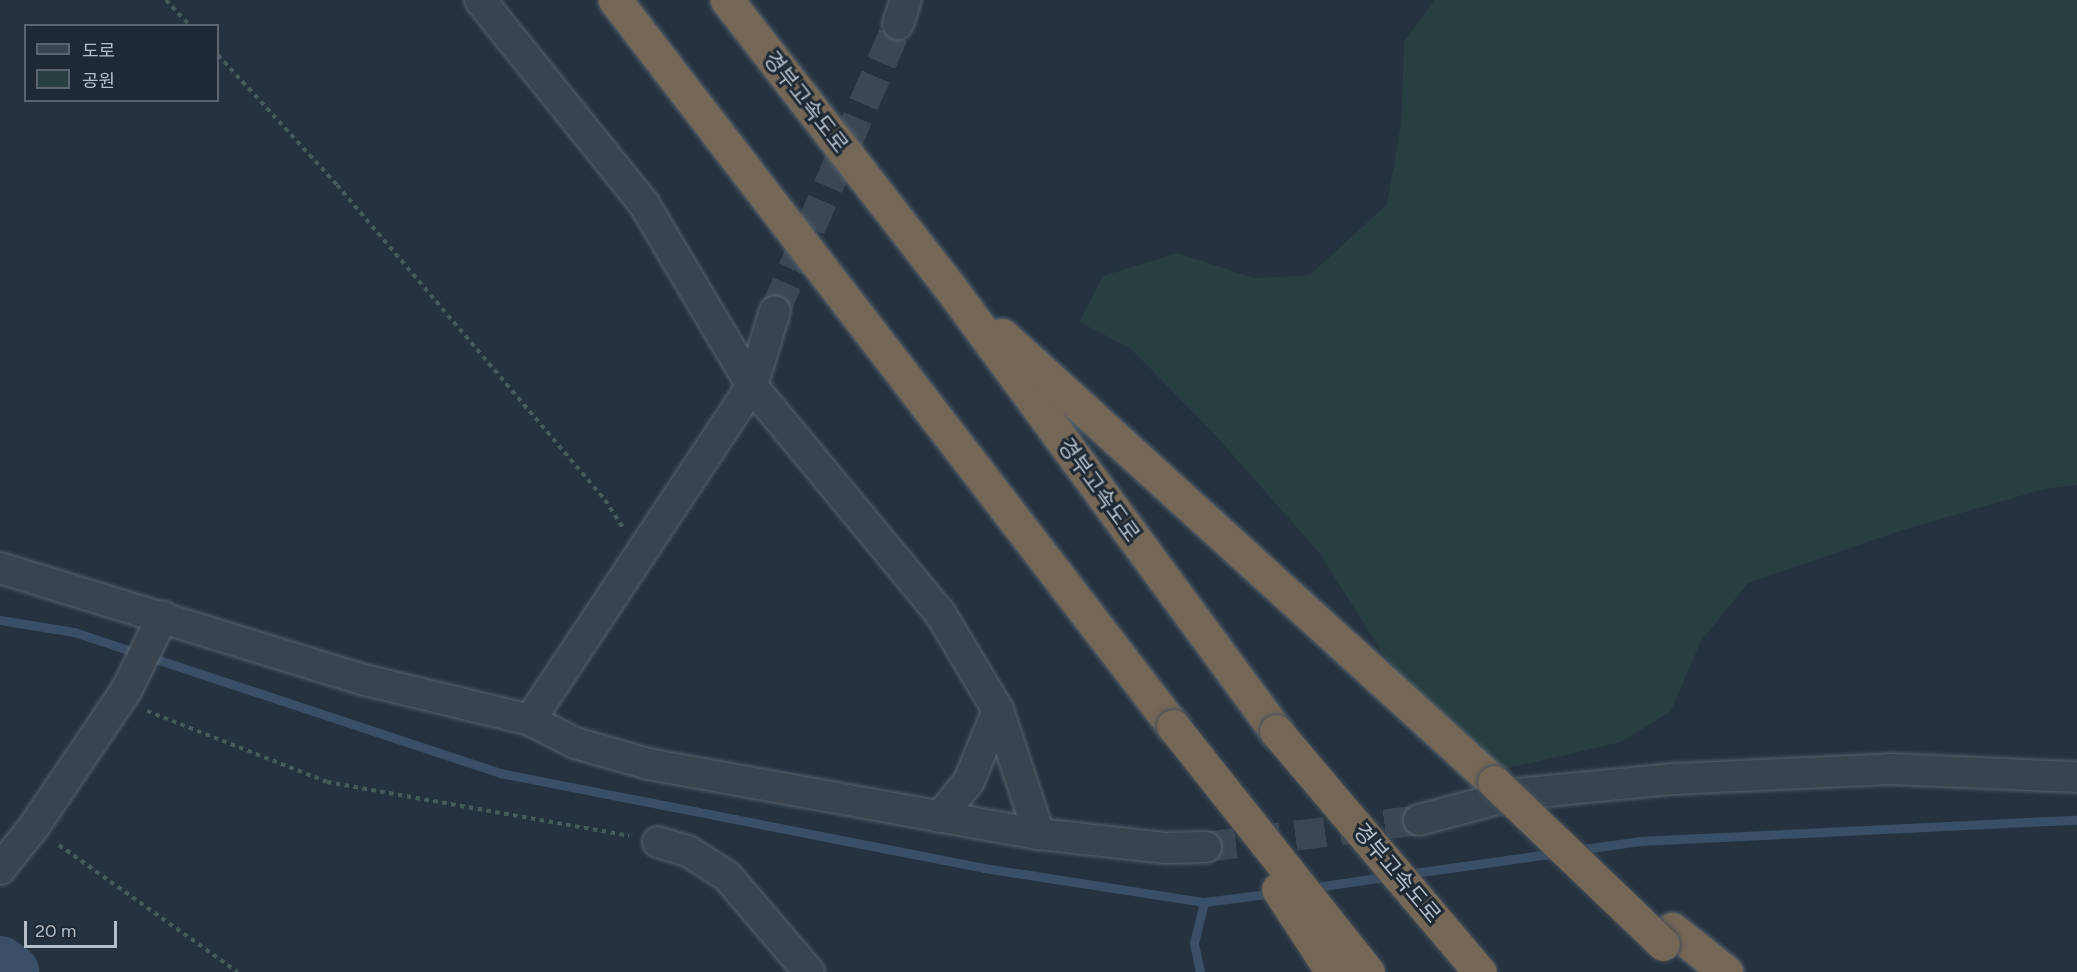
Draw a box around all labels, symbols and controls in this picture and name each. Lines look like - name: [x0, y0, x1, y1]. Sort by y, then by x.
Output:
- legend: [24, 24, 219, 102]
- text: 도로: [82, 40, 115, 62]
- street label: 경부고속도로: [758, 46, 854, 158]
- text: 공원: [82, 70, 115, 92]
- street label: 경부고속도로: [1053, 433, 1145, 547]
- street label: 경부고속도로: [1348, 818, 1446, 928]
- scale bar: [27, 909, 120, 947]
- text: 20 m: [35, 920, 76, 942]

